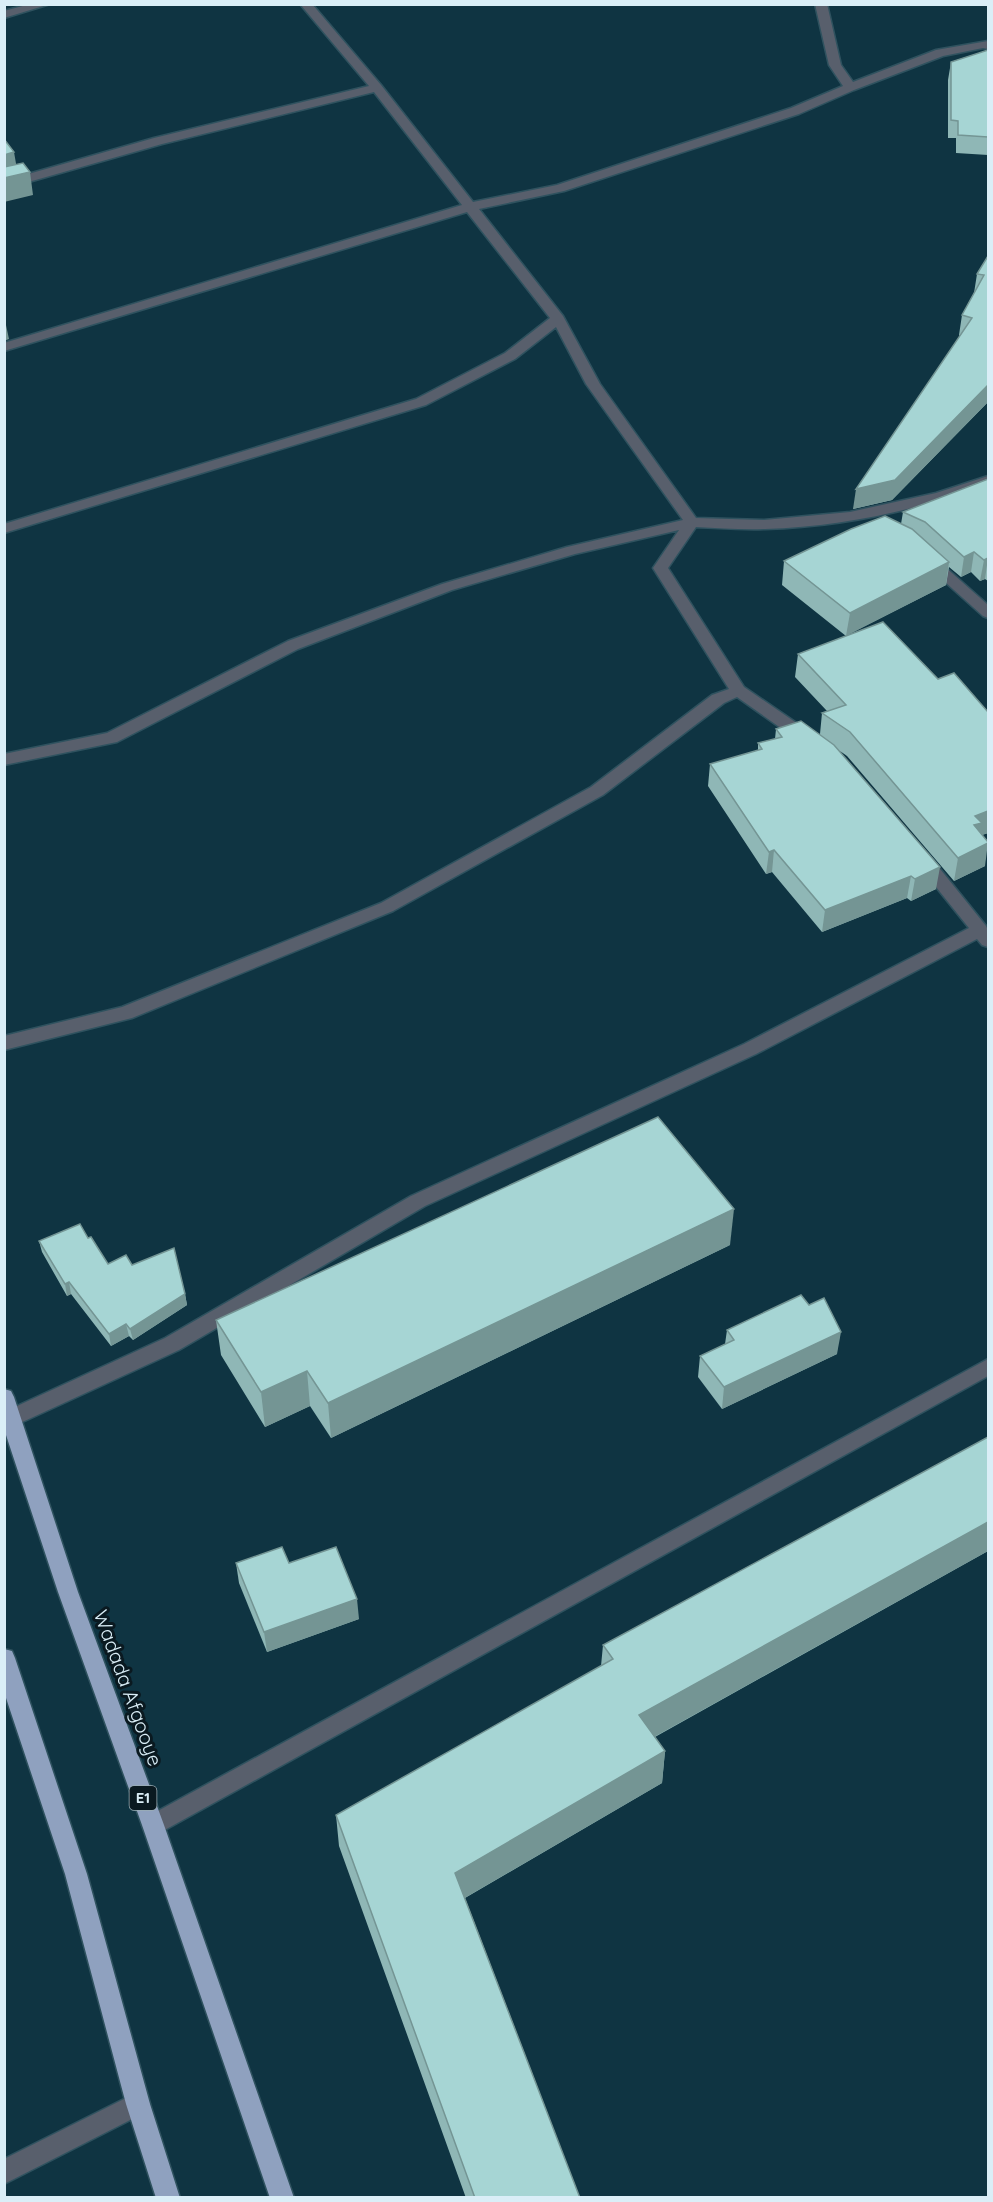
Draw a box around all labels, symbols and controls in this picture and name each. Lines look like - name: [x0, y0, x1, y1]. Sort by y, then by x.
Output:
- street label: Wadada Afgooye: [89, 1606, 168, 1769]
- road number: E1: [130, 1786, 156, 1810]

